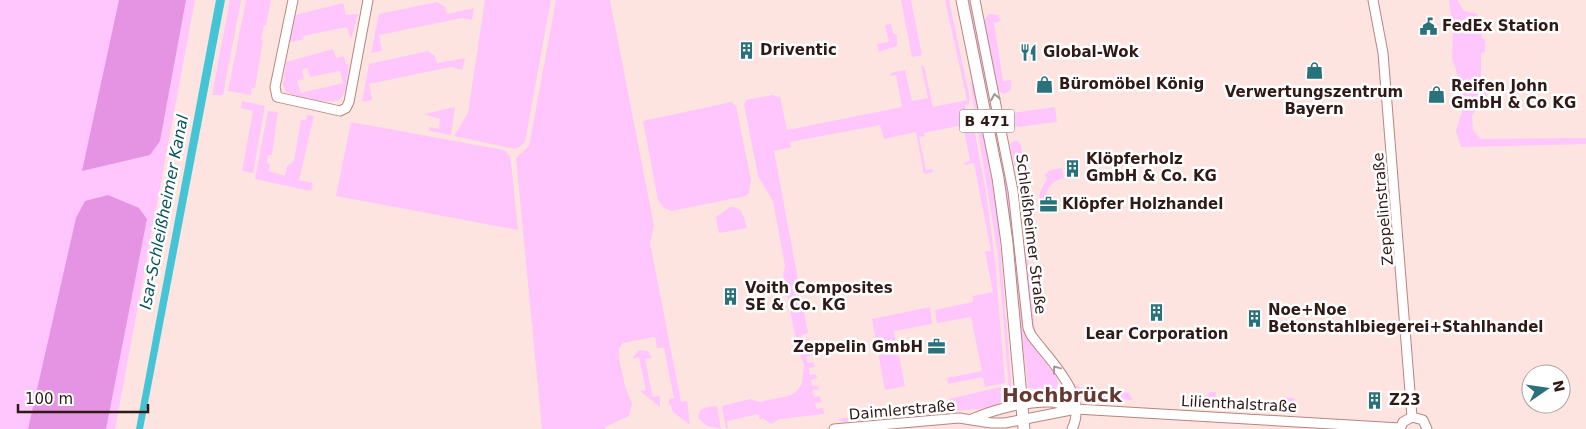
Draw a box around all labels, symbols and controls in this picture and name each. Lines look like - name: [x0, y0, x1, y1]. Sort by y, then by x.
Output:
- public building icon: FedEx Station: [1418, 16, 1438, 36]
- place label: FedEx Station: [1442, 17, 1559, 35]
- building icon: Driventic: [736, 40, 756, 60]
- place label: Driventic: [760, 41, 837, 59]
- restaurant icon: Global-Wok: [1019, 42, 1039, 62]
- place label: Global-Wok: [1043, 43, 1140, 61]
- shop icon: Verwertungszentrum Bayern: [1304, 61, 1324, 81]
- shop icon: Büromöbel König: [1035, 74, 1055, 94]
- place label: Büromöbel König: [1059, 75, 1204, 93]
- place label: Reifen John GmbH & Co KG: [1451, 77, 1576, 112]
- place label: Verwertungszentrum Bayern: [1225, 83, 1403, 118]
- shop icon: Reifen John GmbH & Co KG: [1427, 85, 1447, 105]
- one-way arrow: [990, 93, 1000, 102]
- road number: B 471: [960, 110, 1014, 132]
- water label: Isar-Schleißheimer Kanal: [136, 113, 192, 311]
- place label: Klöpferholz GmbH & Co. KG: [1086, 150, 1217, 185]
- street label: Zeppelinstraße: [1369, 152, 1397, 266]
- street label: Schleißheimer Straße: [1012, 153, 1050, 315]
- building icon: Klöpferholz GmbH & Co. KG: [1062, 158, 1082, 178]
- office icon: Klöpfer Holzhandel: [1038, 194, 1058, 214]
- place label: Klöpfer Holzhandel: [1062, 195, 1223, 213]
- place label: Voith Composites SE & Co. KG: [745, 279, 893, 314]
- building icon: Voith Composites SE & Co. KG: [721, 287, 741, 307]
- place label: Noe+Noe Betonstahlbiegerei+Stahlhandel: [1268, 301, 1544, 336]
- building icon: Lear Corporation: [1147, 303, 1167, 323]
- building icon: Noe+Noe Betonstahlbiegerei+Stahlhandel: [1244, 309, 1264, 329]
- place label: Lear Corporation: [1085, 325, 1229, 343]
- office icon: Zeppelin GmbH: [927, 337, 947, 357]
- place label: Zeppelin GmbH: [793, 338, 923, 356]
- north arrow: [1521, 364, 1571, 414]
- one-way arrow: [1053, 365, 1062, 375]
- text: N: [1550, 379, 1568, 394]
- scale bar: [18, 382, 148, 414]
- district label: Hochbrück: [1002, 383, 1123, 407]
- text: 100 m: [25, 390, 73, 408]
- building icon: Z23: [1365, 390, 1385, 410]
- place label: Z23: [1389, 391, 1421, 409]
- street label: Lilienthalstraße: [1181, 392, 1297, 416]
- street label: Daimlerstraße: [848, 396, 956, 424]

